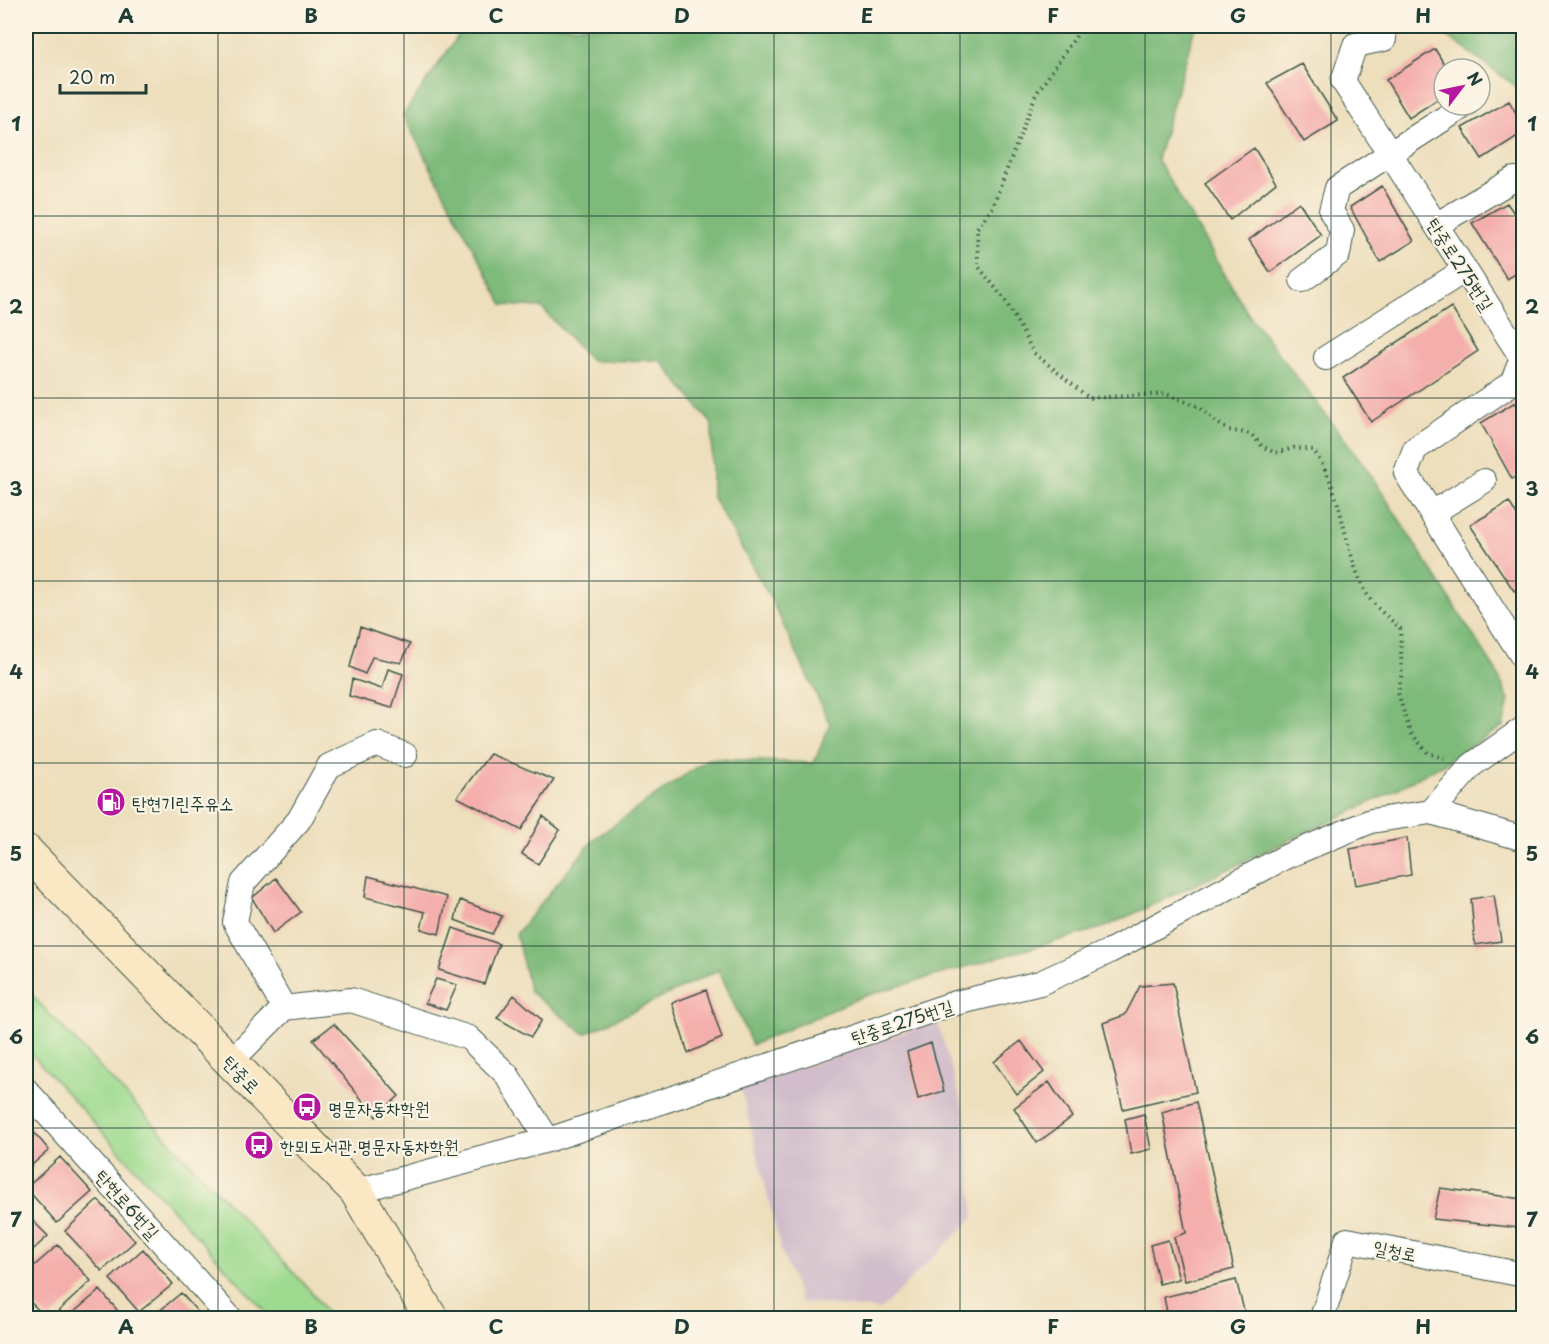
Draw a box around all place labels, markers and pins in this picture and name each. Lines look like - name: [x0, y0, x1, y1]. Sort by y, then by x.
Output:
- fuel station icon: 탄현기린주유소: [95, 786, 127, 818]
- place label: 탄현기린주유소: [132, 789, 233, 816]
- bus stop icon: 명문자동차학원: [291, 1091, 323, 1123]
- place label: 명문자동차학원: [328, 1094, 429, 1121]
- bus stop icon: 한뫼도서관.명문자동차학원: [243, 1129, 275, 1161]
- place label: 한뫼도서관.명문자동차학원: [280, 1132, 459, 1159]

